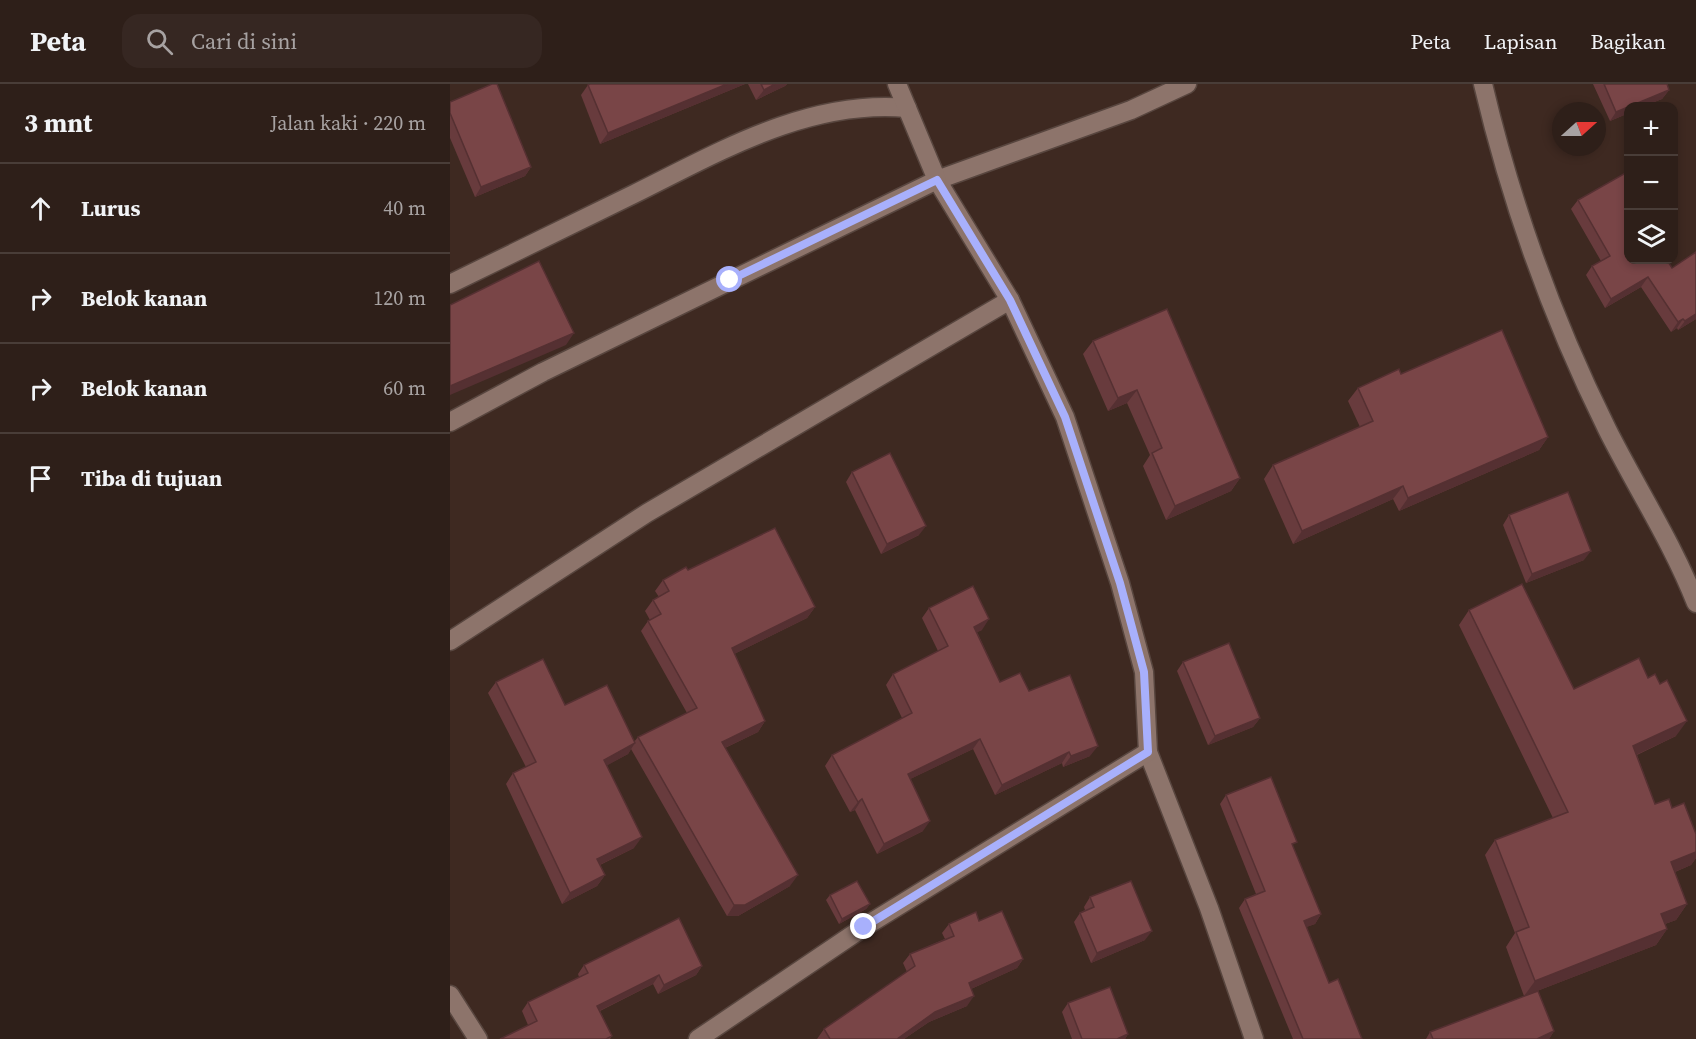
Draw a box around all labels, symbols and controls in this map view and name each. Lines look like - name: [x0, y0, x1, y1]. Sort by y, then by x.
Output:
- search box: [122, 14, 542, 68]
- text: Peta: [30, 22, 86, 60]
- icon: search: [143, 25, 176, 58]
- text: Cari di sini: [191, 26, 297, 56]
- text: Peta: [1410, 27, 1451, 56]
- text: Lapisan: [1484, 27, 1557, 56]
- text: Bagikan: [1590, 27, 1666, 56]
- north arrow: [1552, 102, 1606, 156]
- map controls: [1624, 102, 1678, 264]
- button: +: [1624, 102, 1678, 156]
- text: 3 mnt: [24, 105, 92, 141]
- text: Jalan kaki · 220 m: [270, 109, 426, 137]
- button: −: [1624, 156, 1678, 210]
- icon: ahead: [24, 192, 57, 225]
- text: Lurus: [81, 193, 140, 223]
- text: 40 m: [383, 194, 426, 222]
- button: layers: [1624, 210, 1678, 264]
- route start: [716, 266, 742, 292]
- icon: right: [24, 282, 57, 315]
- text: Belok kanan: [81, 283, 207, 313]
- text: 120 m: [373, 284, 426, 312]
- icon: right: [24, 372, 57, 405]
- text: Belok kanan: [81, 373, 207, 403]
- text: 60 m: [383, 374, 426, 402]
- icon: arrive: [24, 462, 57, 495]
- text: Tiba di tujuan: [81, 463, 222, 493]
- route end: [850, 913, 876, 939]

